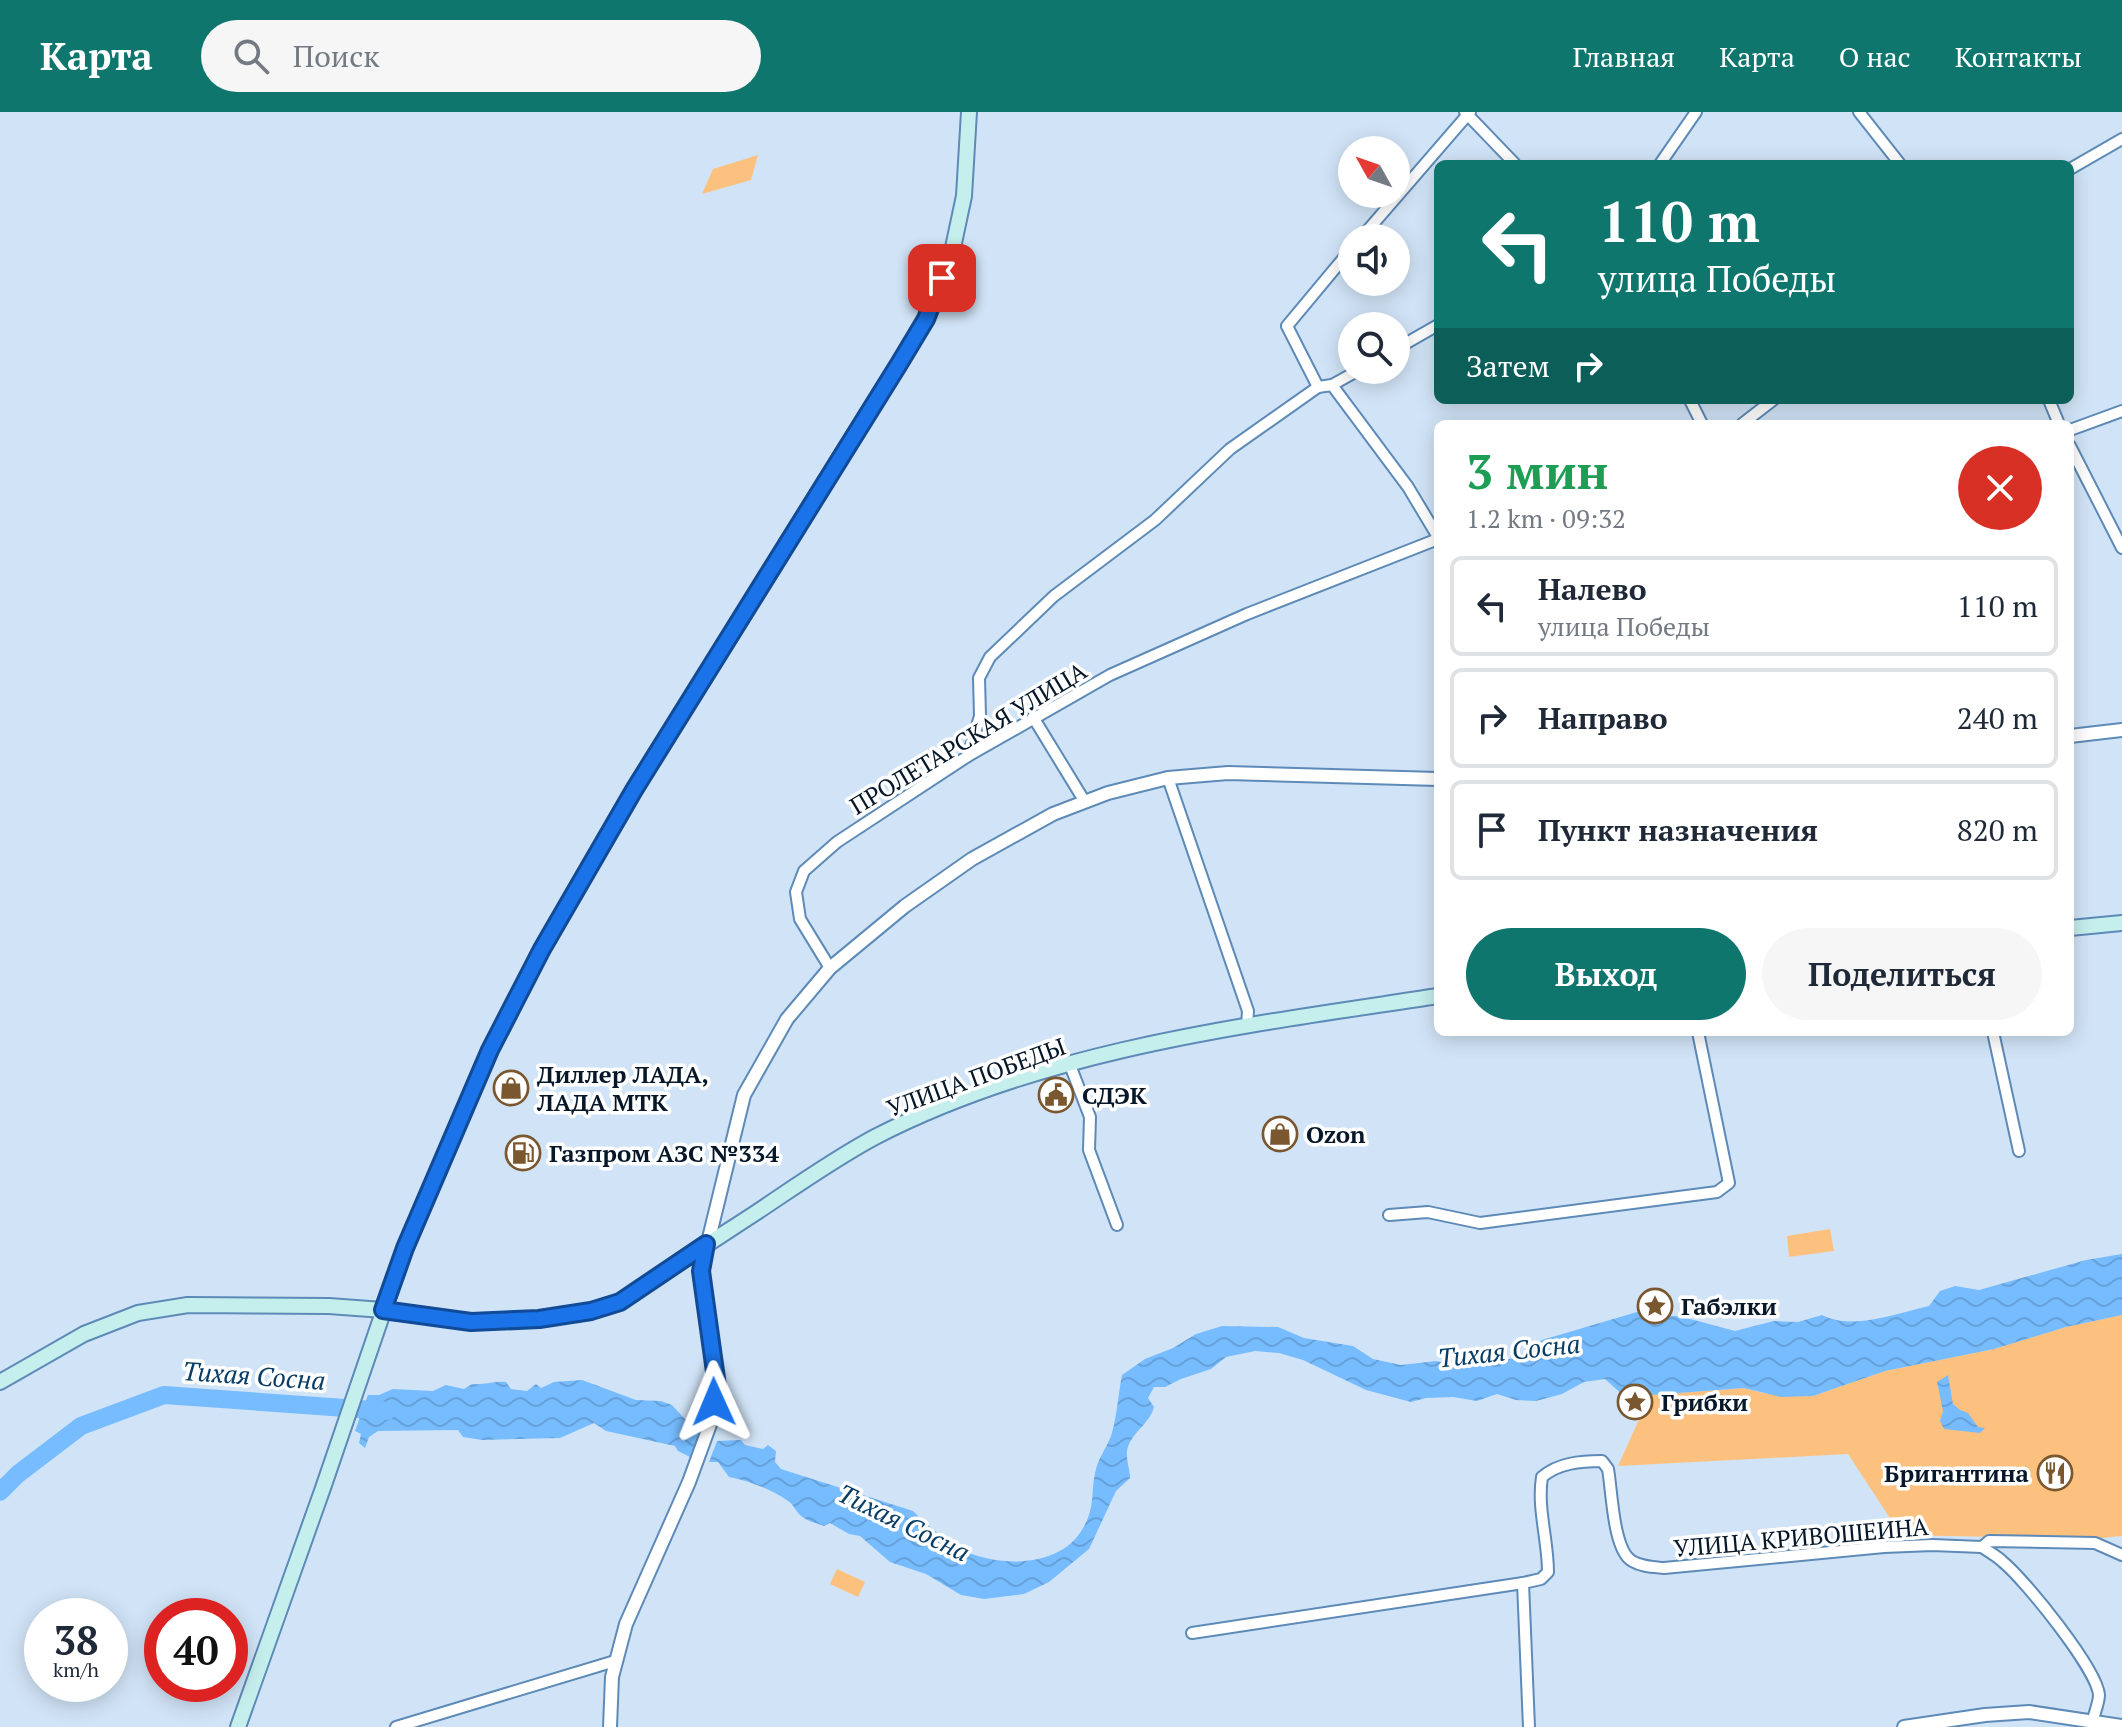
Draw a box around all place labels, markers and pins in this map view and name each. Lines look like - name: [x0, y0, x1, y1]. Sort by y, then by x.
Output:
- pin: [908, 244, 976, 312]
- place label: Диллер ЛАДА, ЛАДА МТК: [536, 1058, 709, 1118]
- shop icon: Диллер ЛАДА, ЛАДА МТК: [492, 1069, 530, 1107]
- public building icon: СДЭК: [1037, 1076, 1075, 1114]
- place label: СДЭК: [1082, 1079, 1148, 1111]
- shop icon: Ozon: [1261, 1115, 1299, 1153]
- place label: Ozon: [1306, 1118, 1366, 1150]
- fuel station icon: Газпром АЗС №334: [504, 1134, 542, 1172]
- place label: Газпром АЗС №334: [549, 1137, 779, 1169]
- place icon: Габэлки: [1636, 1287, 1674, 1325]
- place label: Габэлки: [1681, 1290, 1777, 1322]
- place icon: Грибки: [1616, 1383, 1654, 1421]
- place label: Грибки: [1661, 1386, 1748, 1418]
- restaurant icon: Бригантина: [2036, 1454, 2074, 1492]
- place label: Бригантина: [1884, 1457, 2030, 1489]

